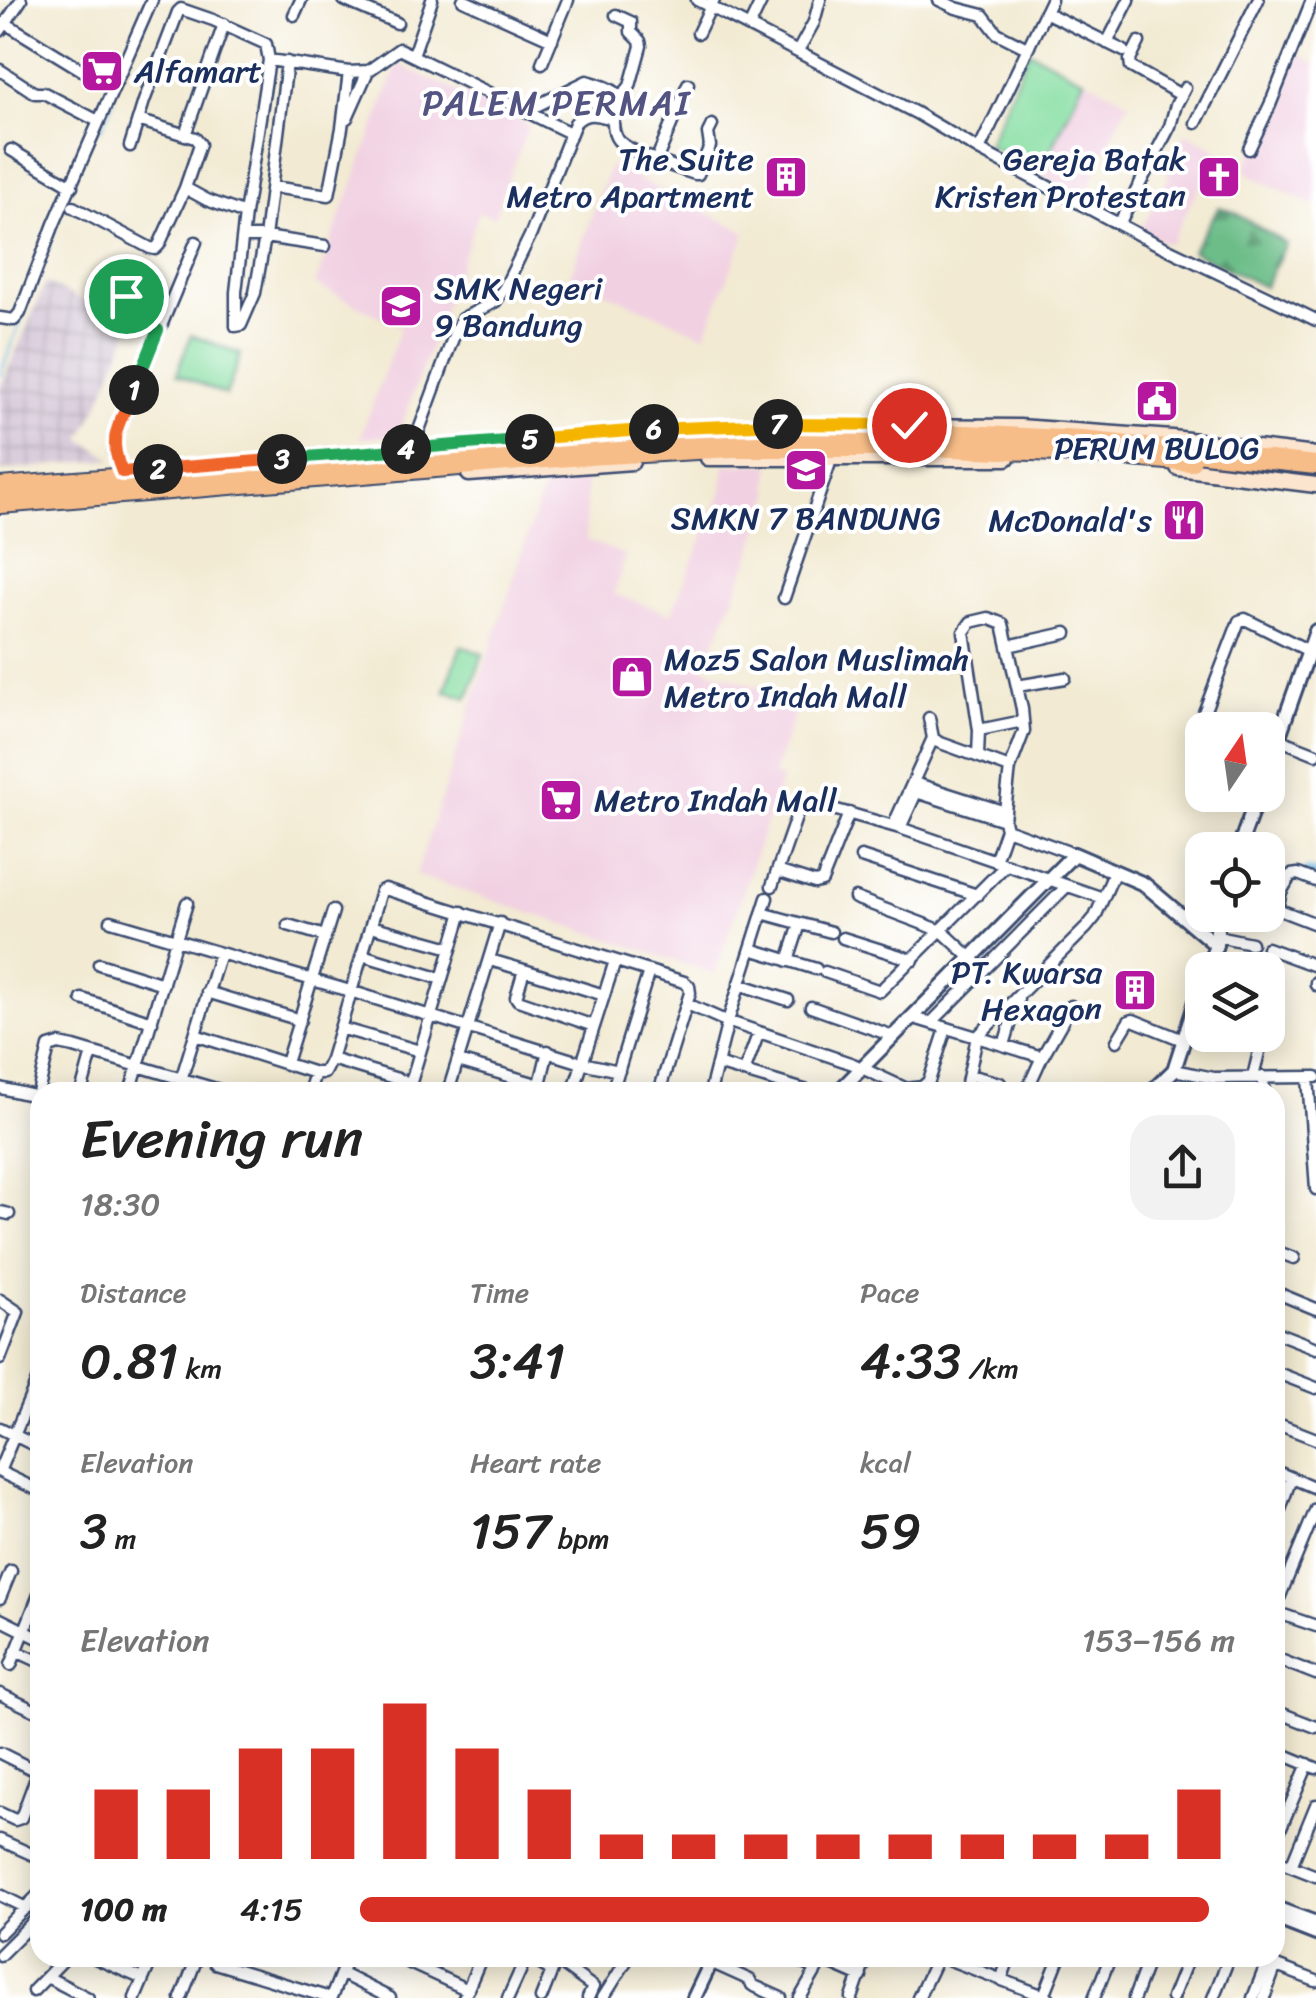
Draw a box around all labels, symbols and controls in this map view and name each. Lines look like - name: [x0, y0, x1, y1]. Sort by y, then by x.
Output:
- place label: Alfamart: [133, 43, 262, 100]
- supermarket icon: Alfamart: [79, 48, 125, 94]
- district label: PALEM PERMAI: [422, 72, 692, 134]
- place label: The Suite Metro Apartment: [506, 131, 754, 225]
- place label: Gereja Batak Kristen Protestan: [935, 131, 1187, 225]
- building icon: The Suite Metro Apartment: [763, 154, 809, 200]
- church icon: Gereja Batak Kristen Protestan: [1196, 154, 1242, 200]
- pin: [84, 254, 169, 339]
- place label: SMK Negeri 9 Bandung: [434, 260, 603, 354]
- icon: arrive: [99, 269, 154, 324]
- school or university icon: SMK Negeri 9 Bandung: [378, 283, 424, 329]
- pin: 1: [109, 365, 159, 415]
- text: 1: [128, 365, 140, 414]
- public building icon: PERUM BULOG: [1134, 378, 1180, 424]
- pin: [867, 383, 952, 468]
- icon: check: [882, 398, 937, 453]
- pin: 7: [753, 399, 803, 449]
- text: 7: [770, 399, 786, 448]
- pin: 6: [629, 404, 679, 454]
- text: 6: [646, 404, 662, 453]
- pin: 5: [505, 414, 555, 464]
- text: 5: [521, 414, 539, 463]
- place label: PERUM BULOG: [1054, 420, 1260, 477]
- pin: 4: [381, 424, 431, 474]
- text: 4: [397, 424, 415, 473]
- pin: 3: [257, 434, 307, 484]
- text: 3: [274, 434, 290, 483]
- pin: 2: [133, 444, 183, 494]
- text: 2: [150, 444, 166, 493]
- school or university icon: SMKN 7 BANDUNG: [783, 447, 829, 493]
- place label: SMKN 7 BANDUNG: [671, 490, 941, 547]
- place label: McDonald's: [989, 492, 1152, 549]
- restaurant icon: McDonald's: [1161, 497, 1207, 543]
- place label: Moz5 Salon Muslimah Metro Indah Mall: [664, 631, 969, 725]
- shop icon: Moz5 Salon Muslimah Metro Indah Mall: [609, 654, 655, 700]
- north arrow: [1185, 712, 1285, 812]
- map controls: [1185, 712, 1285, 1052]
- place label: Metro Indah Mall: [594, 772, 838, 829]
- supermarket icon: Metro Indah Mall: [538, 777, 584, 823]
- button: locate: [1185, 832, 1285, 932]
- place label: PT. Kwarsa Hexagon: [951, 944, 1103, 1038]
- button: layers: [1185, 952, 1285, 1052]
- building icon: PT. Kwarsa Hexagon: [1112, 967, 1158, 1013]
- text: Evening run: [80, 1090, 363, 1187]
- button: share: [1130, 1115, 1235, 1220]
- text: 18:30: [80, 1176, 160, 1233]
- text: Distance: [80, 1268, 186, 1317]
- text: Time: [470, 1268, 529, 1317]
- text: Pace: [860, 1268, 919, 1317]
- text: 0.81: [80, 1317, 178, 1406]
- text: 3:41: [470, 1317, 565, 1406]
- text: 4:33: [860, 1317, 961, 1406]
- text: km: [178, 1344, 222, 1393]
- text: /km: [961, 1344, 1019, 1393]
- text: Elevation: [80, 1438, 193, 1487]
- text: Heart rate: [470, 1438, 601, 1487]
- text: kcal: [860, 1438, 911, 1487]
- text: 3: [80, 1487, 107, 1576]
- text: 157: [470, 1487, 551, 1576]
- text: 59: [860, 1487, 921, 1576]
- text: m: [107, 1514, 136, 1563]
- text: bpm: [551, 1514, 610, 1563]
- text: Elevation: [80, 1612, 210, 1669]
- text: 153–156 m: [1082, 1612, 1235, 1669]
- text: 100 m: [80, 1881, 167, 1938]
- text: 4:15: [240, 1881, 303, 1938]

